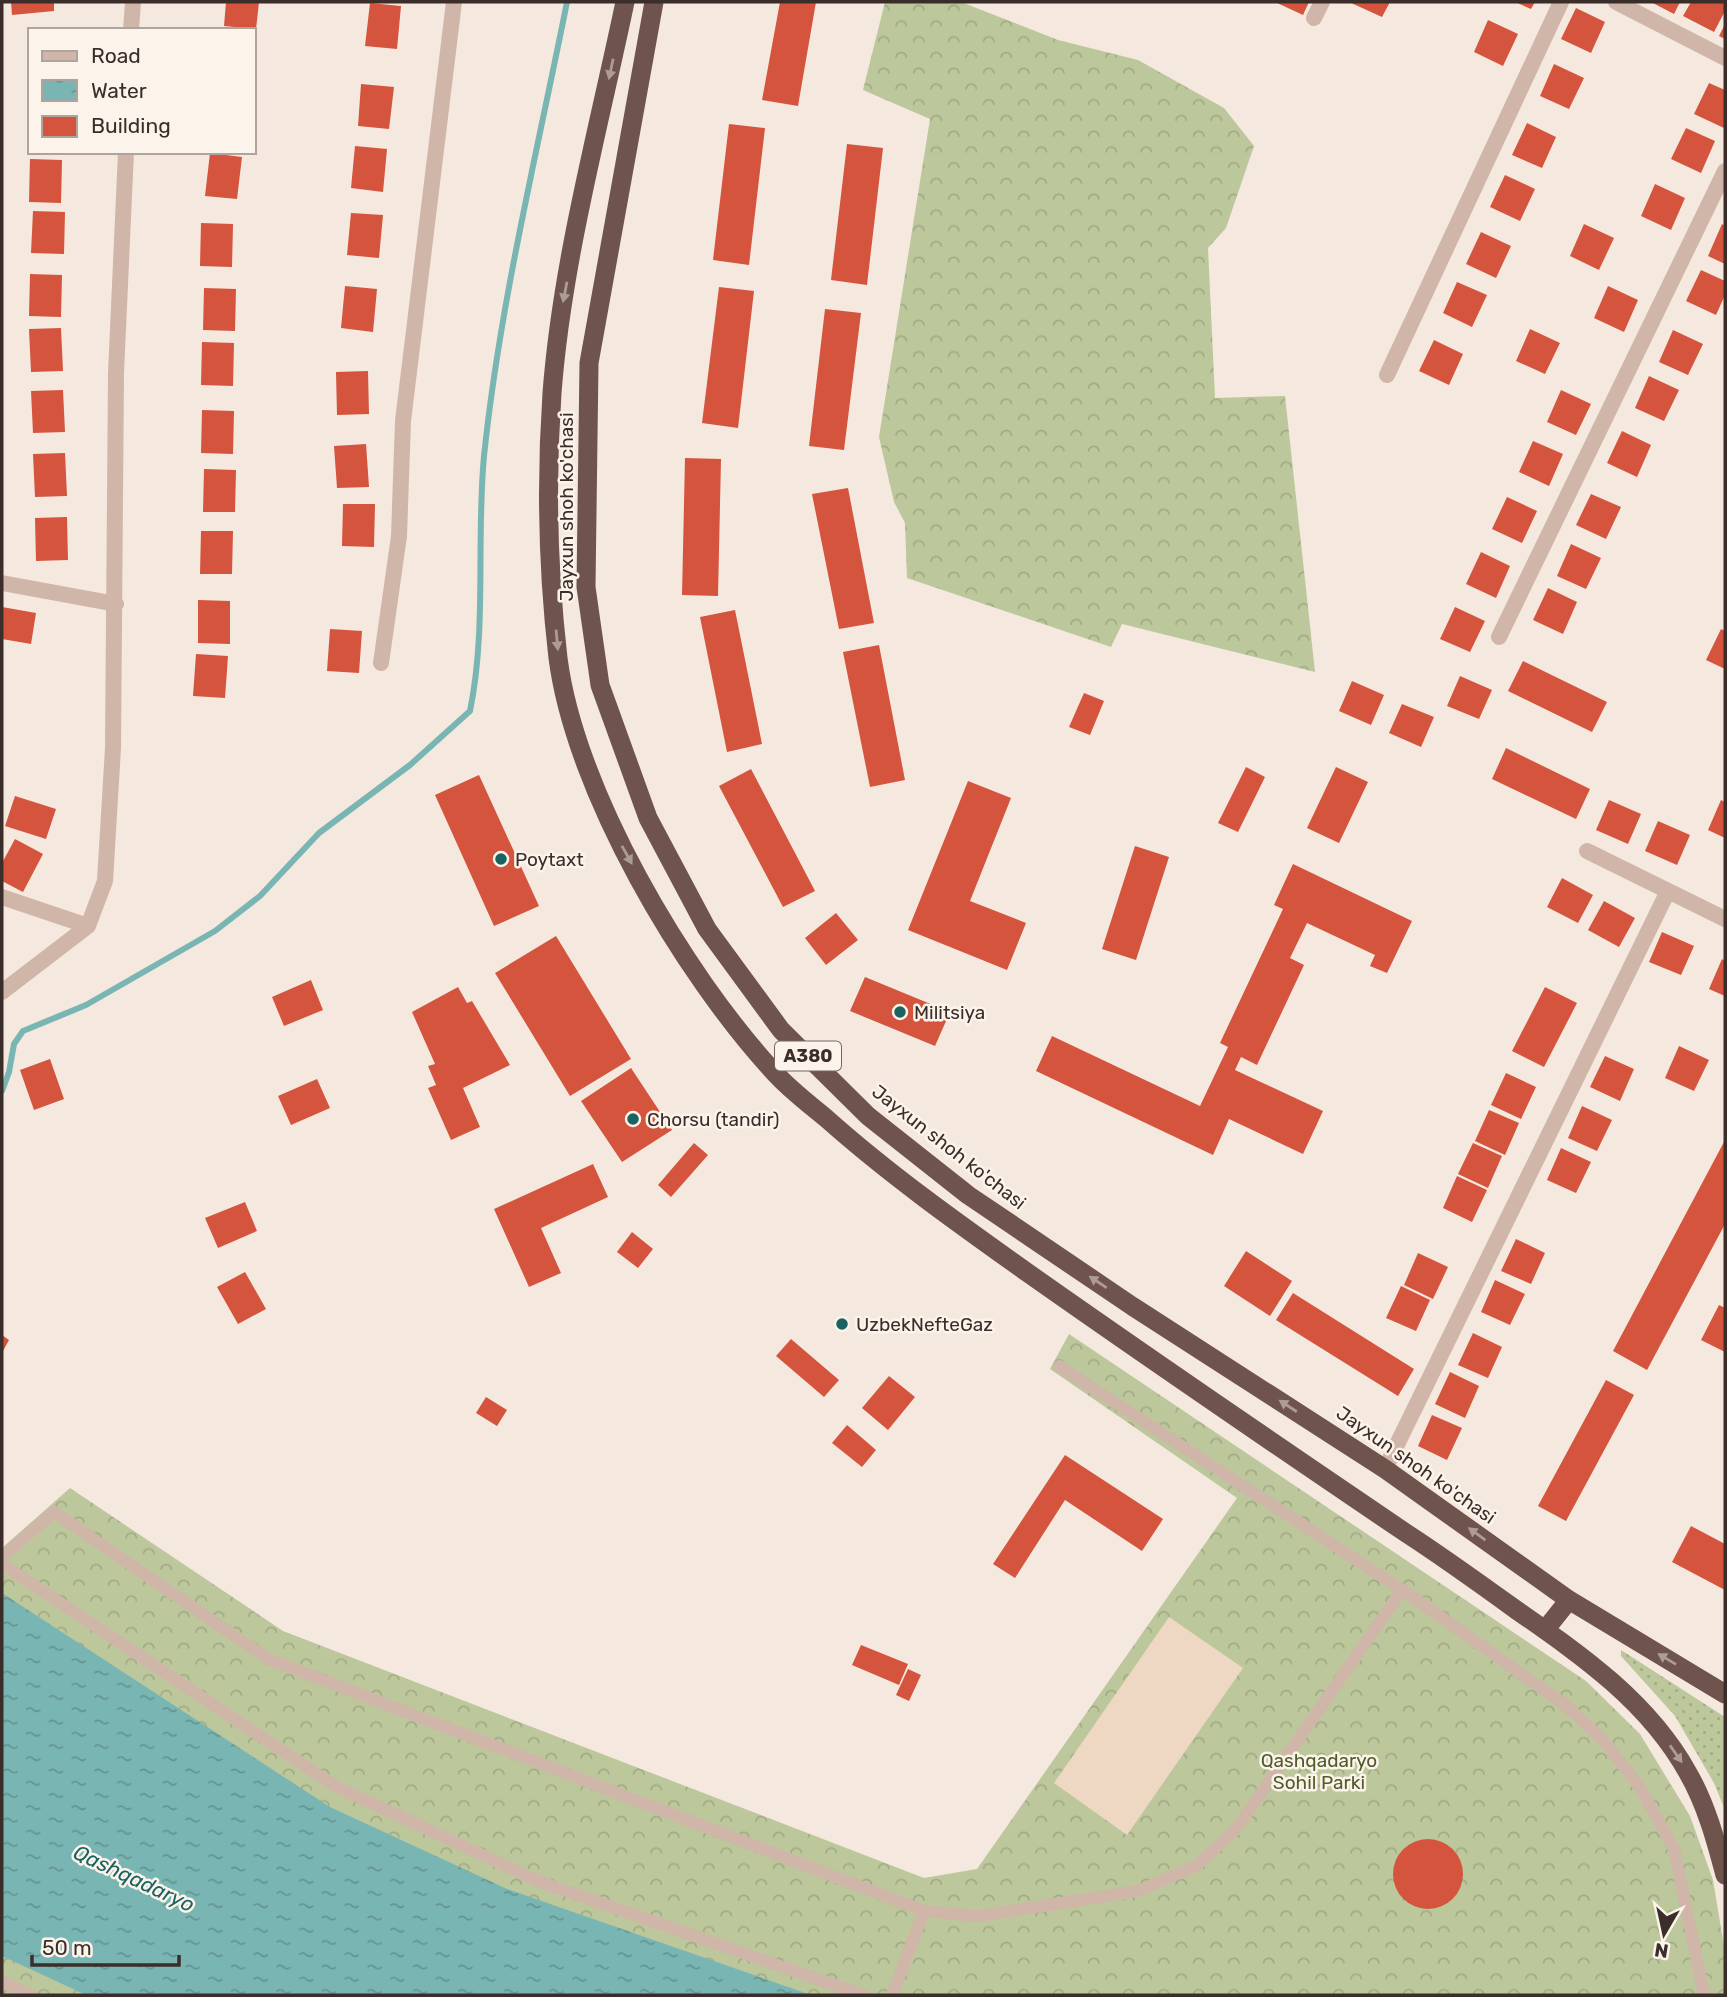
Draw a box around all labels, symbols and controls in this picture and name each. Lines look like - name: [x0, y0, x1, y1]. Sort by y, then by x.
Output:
- legend: [28, 28, 256, 154]
- text: Road: [91, 43, 141, 68]
- one-way arrow: [605, 58, 616, 80]
- text: Water: [91, 78, 147, 103]
- text: Building: [91, 113, 171, 138]
- one-way arrow: [560, 281, 571, 303]
- street label: Jayxun shoh ko'chasi: [555, 412, 578, 602]
- one-way arrow: [552, 630, 563, 652]
- one-way arrow: [621, 845, 633, 865]
- place label: Poytaxt: [515, 848, 584, 871]
- marker: Poytaxt: [493, 851, 509, 867]
- place label: Militsiya: [914, 1001, 985, 1024]
- marker: Militsiya: [892, 1004, 908, 1020]
- road number: A380: [775, 1042, 841, 1070]
- street label: Jayxun shoh ko'chasi: [867, 1080, 1031, 1214]
- place label: Chorsu (tandir): [647, 1108, 779, 1131]
- marker: Chorsu (tandir): [625, 1111, 641, 1127]
- one-way arrow: [1089, 1275, 1107, 1289]
- place label: UzbekNefteGaz: [856, 1313, 993, 1336]
- marker: UzbekNefteGaz: [834, 1316, 850, 1332]
- one-way arrow: [1279, 1400, 1298, 1413]
- street label: Jayxun shoh ko'chasi: [1332, 1401, 1500, 1529]
- one-way arrow: [1467, 1527, 1486, 1541]
- one-way arrow: [1657, 1652, 1676, 1665]
- one-way arrow: [1669, 1745, 1682, 1764]
- park label: Qashqadaryo Sohil Parki: [1261, 1749, 1377, 1794]
- water label: Qashqadaryo: [69, 1839, 199, 1917]
- north arrow: [1629, 1899, 1699, 1969]
- scale bar: [32, 1924, 178, 1968]
- text: 50 m: [42, 1935, 92, 1960]
- text: N: [1653, 1938, 1670, 1963]

